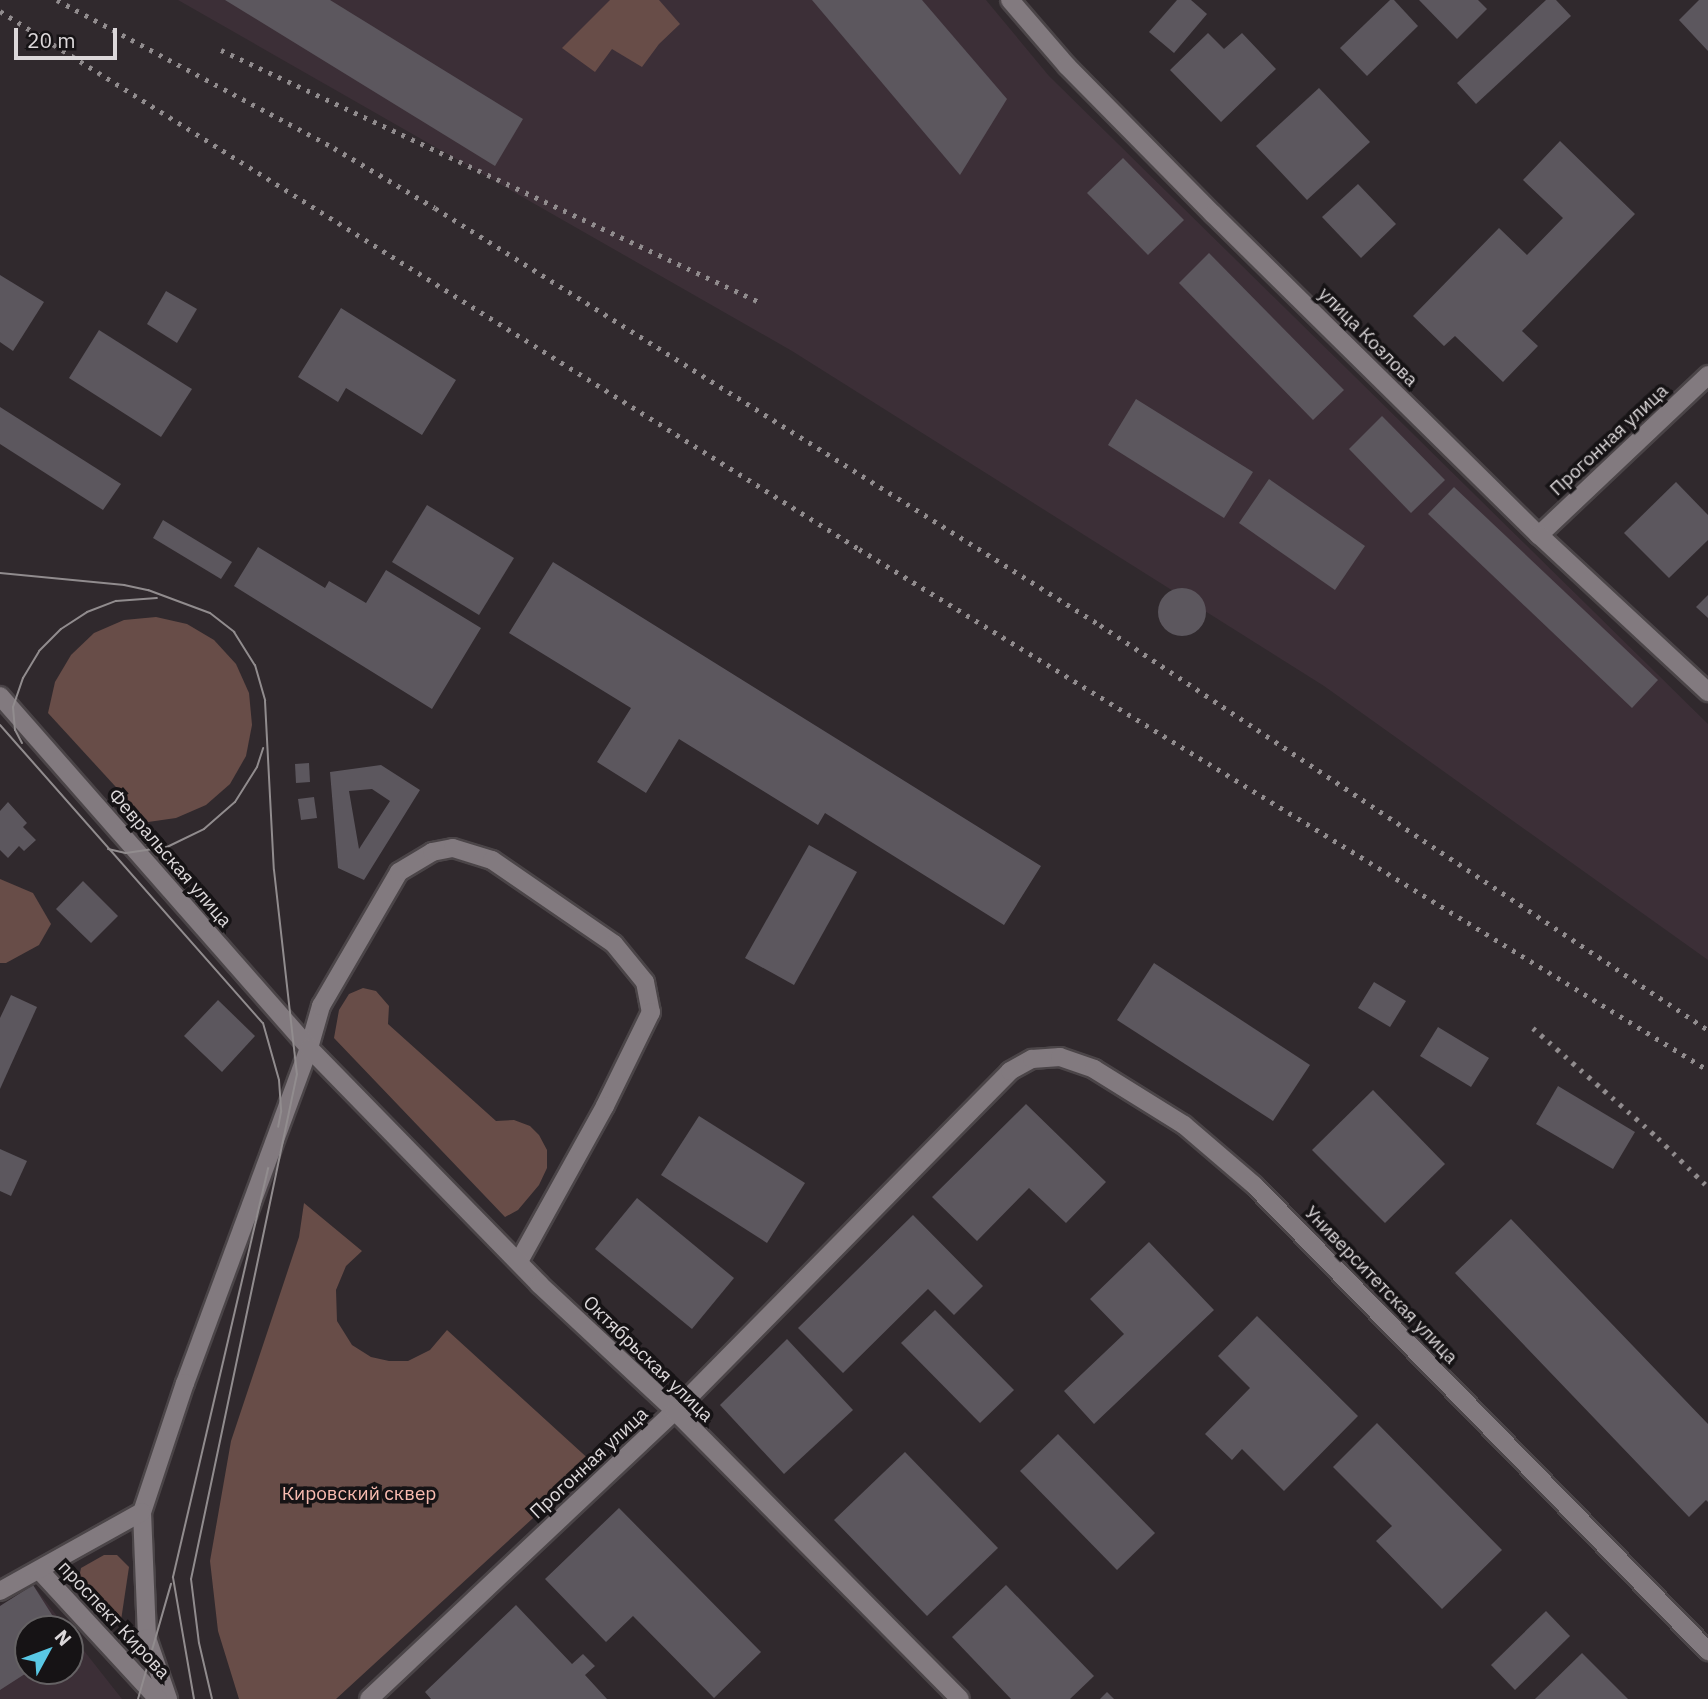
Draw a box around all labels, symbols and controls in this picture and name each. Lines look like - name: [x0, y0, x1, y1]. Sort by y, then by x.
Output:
- scale bar: [18, 14, 121, 58]
- text: 20 m: [27, 26, 76, 54]
- street label: улица Козлова: [1314, 283, 1422, 391]
- street label: Прогонная улица: [1545, 379, 1673, 501]
- street label: Февральская улица: [104, 784, 236, 932]
- street label: Университетская улица: [1300, 1201, 1462, 1369]
- street label: Октябрьская улица: [578, 1291, 718, 1427]
- street label: Прогонная улица: [525, 1402, 653, 1524]
- park label: Кировский сквер: [282, 1483, 436, 1505]
- street label: проспект Кирова: [53, 1556, 175, 1684]
- north arrow: [14, 1615, 84, 1685]
- text: N: [50, 1624, 77, 1651]

